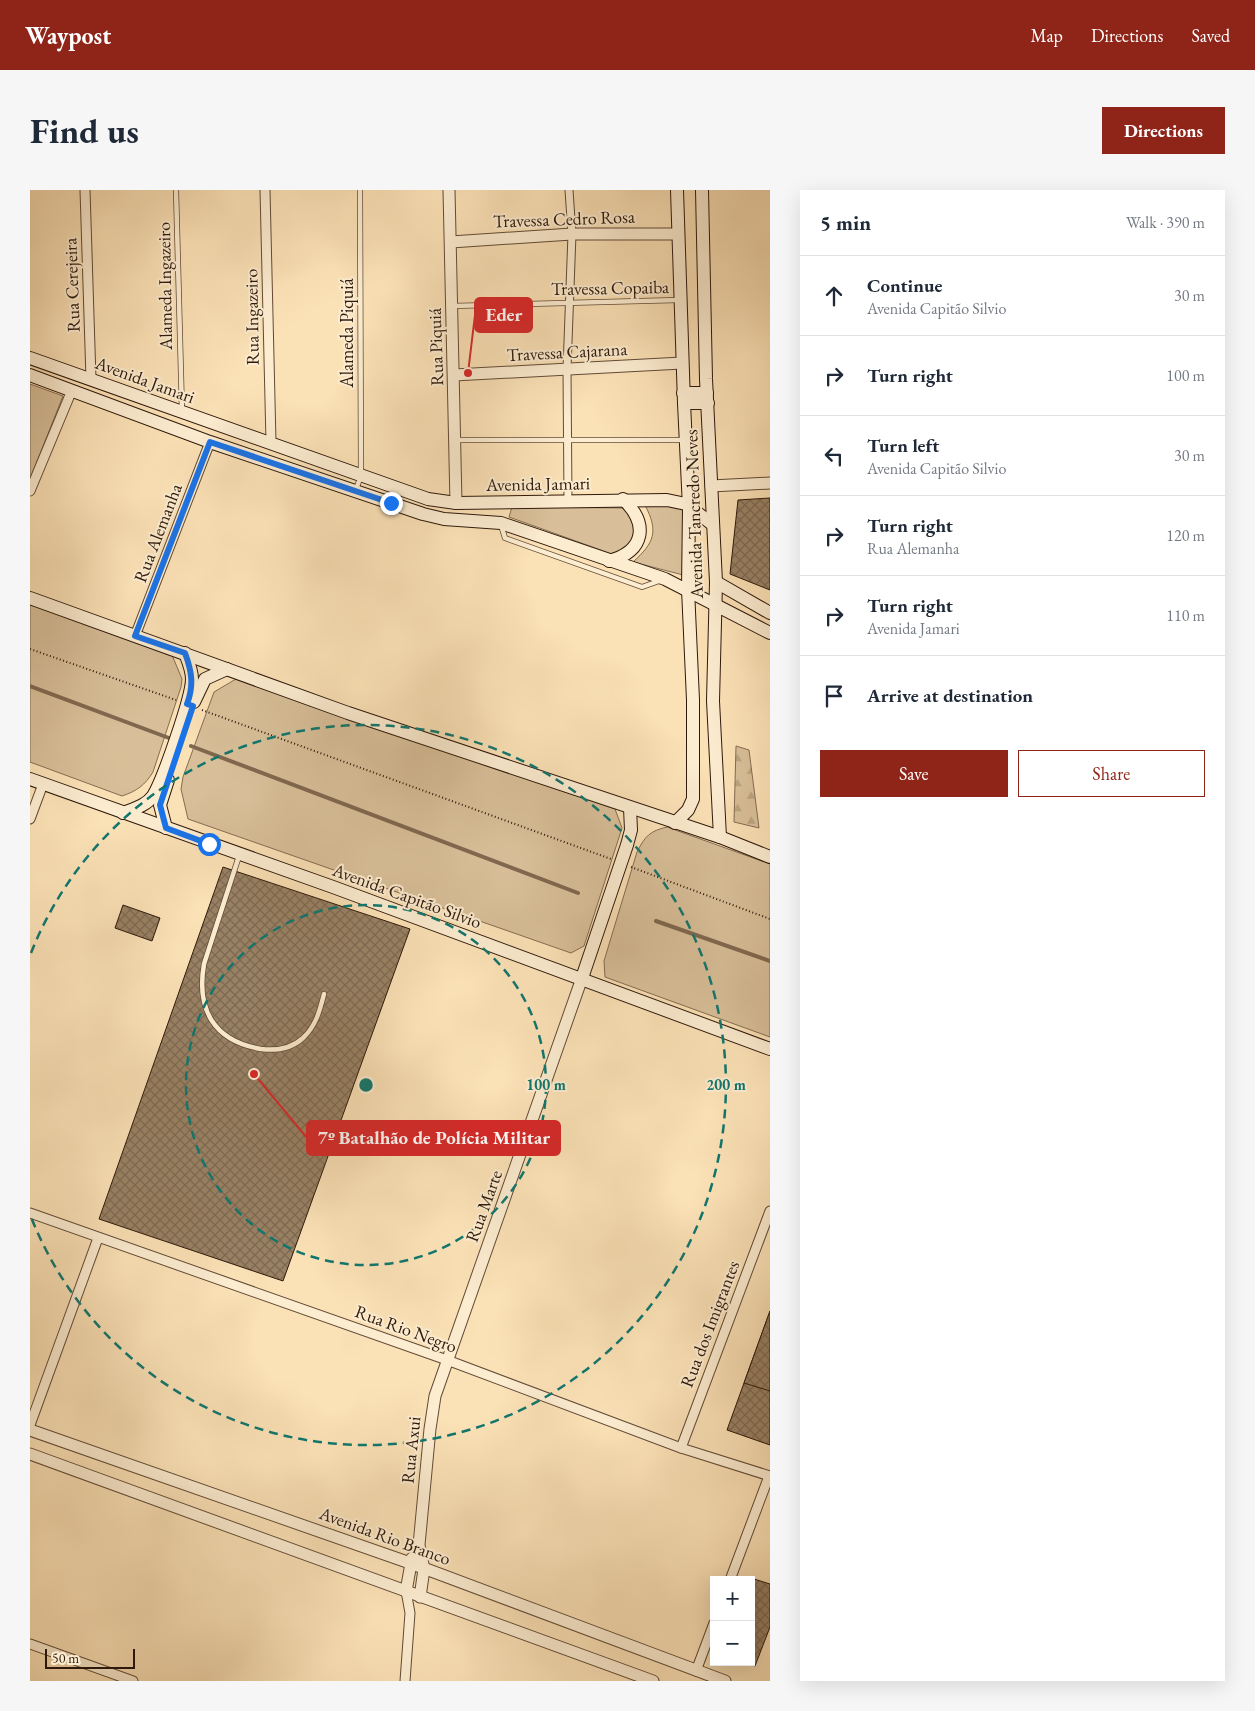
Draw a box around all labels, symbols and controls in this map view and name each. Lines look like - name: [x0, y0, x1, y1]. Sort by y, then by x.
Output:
- text: Waypost: [25, 20, 111, 51]
- text: Map: [1031, 24, 1063, 47]
- text: Directions: [1091, 24, 1163, 47]
- text: Saved: [1191, 24, 1230, 47]
- button: Directions: [1102, 107, 1225, 154]
- text: Find us: [30, 108, 139, 153]
- street label: Travessa Cedro Rosa: [493, 205, 636, 232]
- text: 5 min: [820, 209, 871, 236]
- text: Walk · 390 m: [1126, 212, 1205, 233]
- street label: Alameda Ingazeiro: [152, 222, 177, 351]
- street label: Rua Cerejeira: [58, 237, 85, 333]
- street label: Rua Ingazeiro: [239, 268, 264, 365]
- text: Continue: [867, 273, 942, 298]
- street label: Travessa Copaiba: [551, 275, 670, 300]
- street label: Alameda Piquiá: [335, 277, 358, 389]
- icon: ahead: [820, 282, 848, 310]
- text: 30 m: [1174, 285, 1205, 306]
- callout: Eder: [475, 298, 532, 332]
- text: Avenida Capitão Silvio: [867, 298, 1006, 319]
- text: Eder: [486, 302, 523, 327]
- street label: Rua Piquiá: [423, 307, 448, 386]
- street label: Travessa Cajarana: [506, 337, 629, 366]
- street label: Avenida Jamari: [91, 351, 199, 408]
- icon: right: [820, 362, 848, 390]
- text: Turn right: [867, 363, 953, 388]
- text: 100 m: [1166, 365, 1205, 386]
- street label: Avenida Tancredo Neves: [679, 429, 708, 600]
- text: Turn left: [867, 433, 939, 458]
- icon: left: [820, 442, 848, 470]
- text: 30 m: [1174, 445, 1205, 466]
- text: Avenida Capitão Silvio: [867, 458, 1006, 479]
- street label: Avenida Jamari: [485, 471, 591, 496]
- street label: Rua Alemanha: [128, 479, 187, 586]
- route end: [380, 492, 403, 515]
- text: Turn right: [867, 513, 953, 538]
- icon: right: [820, 522, 848, 550]
- text: 120 m: [1166, 525, 1205, 546]
- text: Rua Alemanha: [867, 538, 959, 559]
- text: Turn right: [867, 593, 953, 618]
- icon: right: [820, 602, 848, 630]
- text: 110 m: [1166, 605, 1205, 626]
- text: Avenida Jamari: [867, 618, 960, 639]
- icon: arrive: [820, 682, 848, 710]
- text: Arrive at destination: [867, 683, 1033, 708]
- button: Save: [820, 750, 1008, 797]
- button: Share: [1018, 750, 1205, 797]
- route start: [198, 833, 221, 856]
- street label: Avenida Capitão Silvio: [329, 858, 485, 933]
- text: 100 m: [526, 1075, 566, 1094]
- text: 200 m: [706, 1075, 746, 1094]
- centre of rings: [357, 1076, 375, 1094]
- callout: 7º Batalhão de Polícia Militar: [307, 1121, 560, 1155]
- text: 7º Batalhão de Polícia Militar: [318, 1125, 550, 1150]
- street label: Rua Marte: [460, 1167, 507, 1245]
- street label: Rua dos Imigrantes: [675, 1257, 744, 1391]
- street label: Rua Rio Negro: [352, 1299, 460, 1358]
- street label: Rua Axui: [396, 1415, 426, 1485]
- street label: Avenida Rio Branco: [315, 1501, 454, 1570]
- map controls: [710, 1576, 755, 1666]
- button: +: [710, 1576, 755, 1621]
- button: −: [710, 1621, 755, 1666]
- scale bar: [45, 1646, 135, 1669]
- text: 50 m: [52, 1649, 79, 1667]

